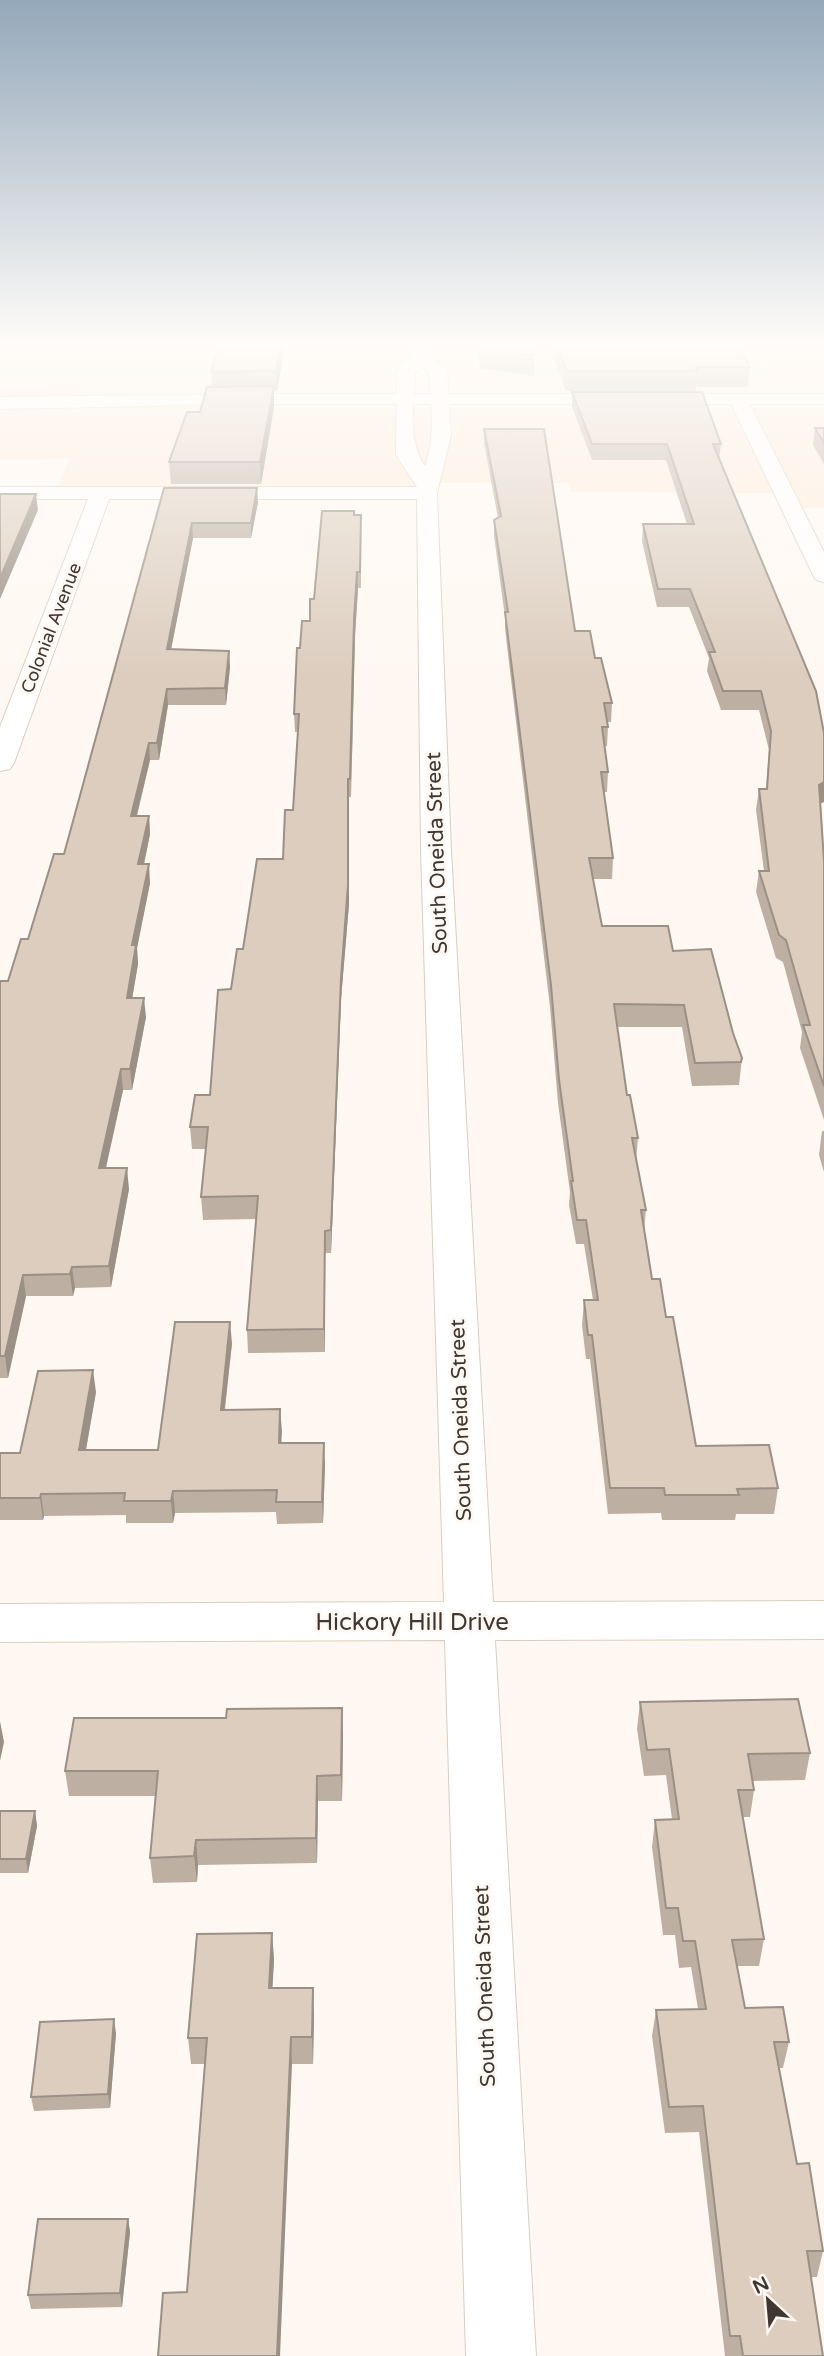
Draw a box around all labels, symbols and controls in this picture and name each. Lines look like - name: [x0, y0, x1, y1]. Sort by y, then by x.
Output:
- street label: Colonial Avenue: [16, 560, 86, 696]
- street label: South Oneida Street: [421, 752, 453, 954]
- street label: South Oneida Street: [445, 1319, 477, 1521]
- street label: Hickory Hill Drive: [315, 1608, 509, 1637]
- street label: South Oneida Street: [469, 1885, 501, 2087]
- north arrow: [733, 2265, 803, 2335]
- text: N: [749, 2272, 773, 2299]

